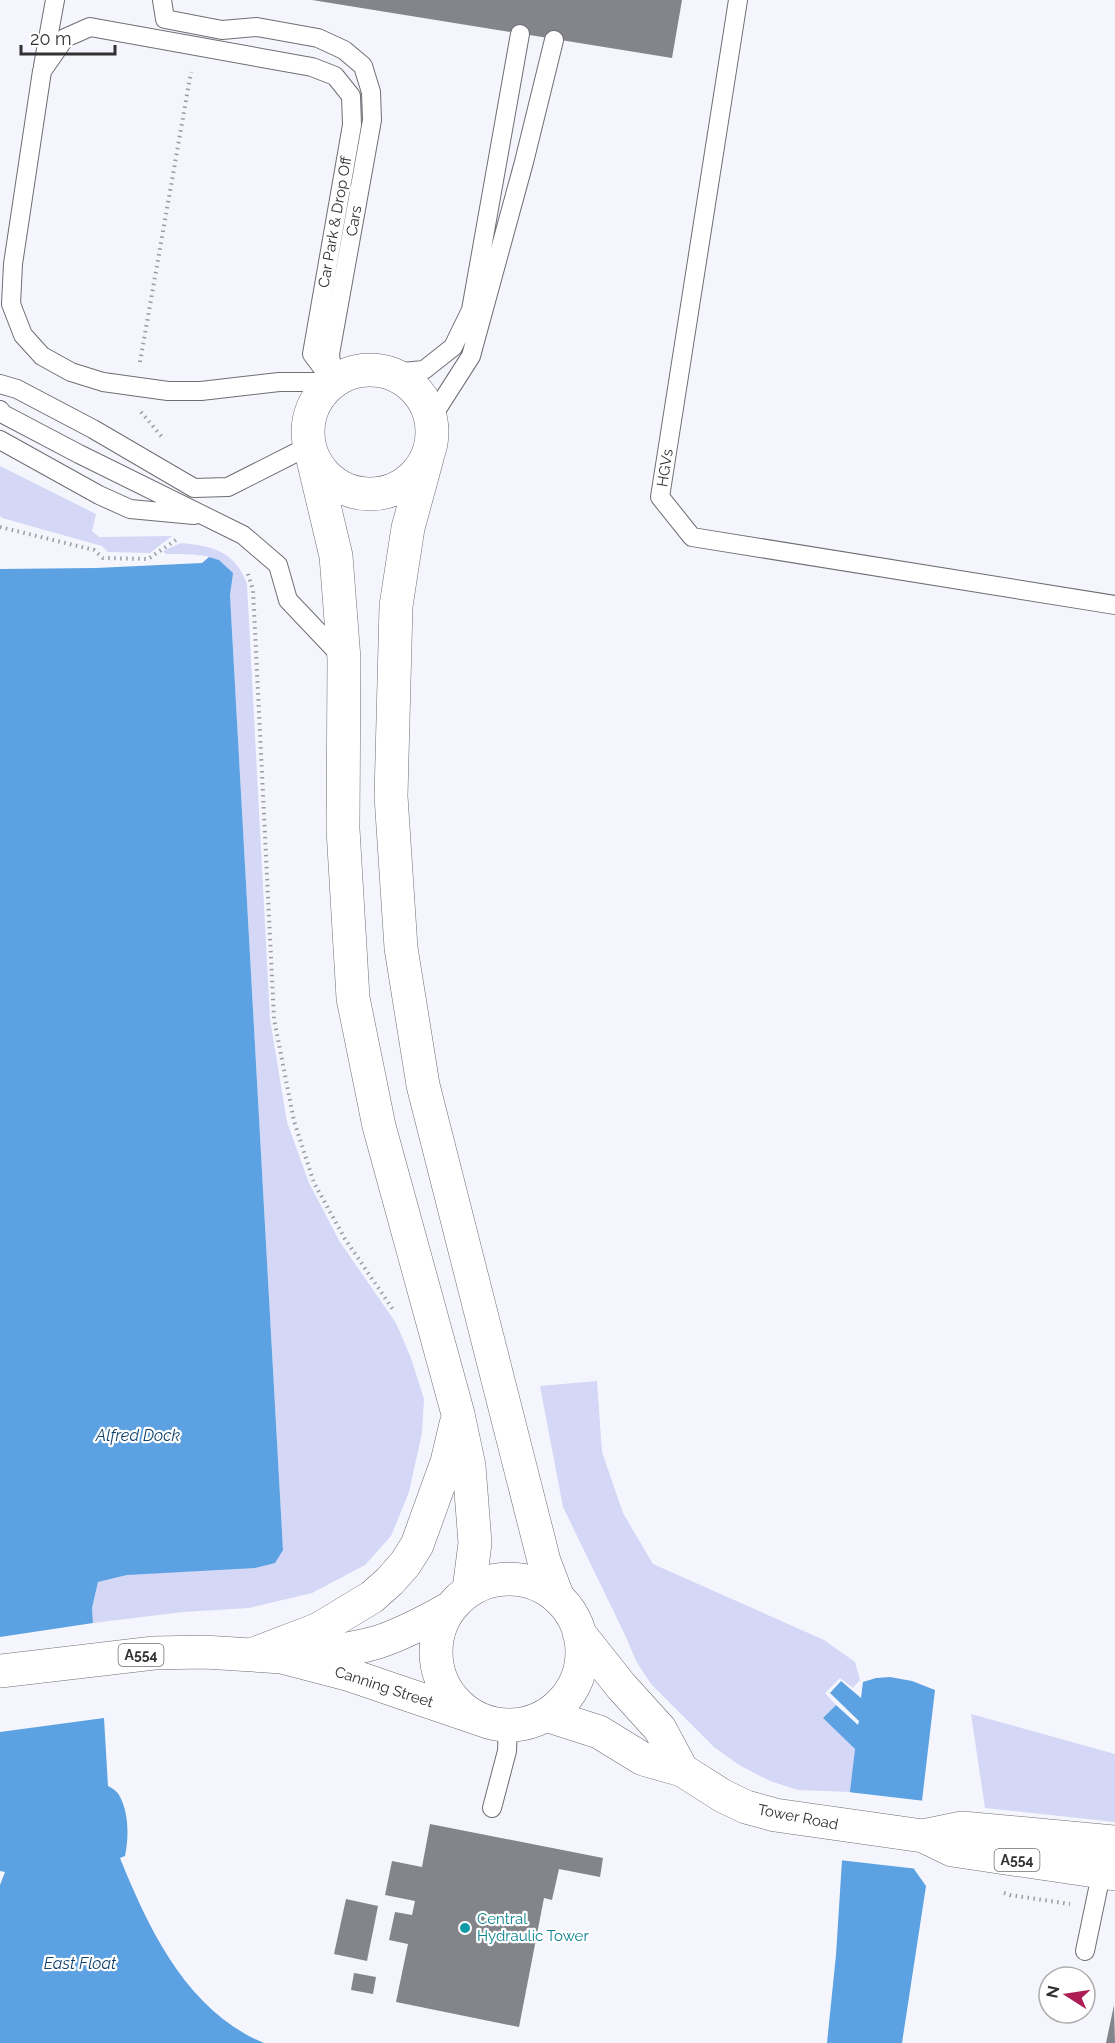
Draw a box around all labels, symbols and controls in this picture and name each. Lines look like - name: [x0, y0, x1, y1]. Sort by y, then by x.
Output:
- scale bar: [21, 18, 116, 56]
- text: 20 m: [30, 28, 72, 49]
- street label: Car Park & Drop Off: [315, 155, 355, 289]
- street label: Cars: [342, 204, 366, 238]
- street label: HGVs: [653, 448, 677, 488]
- water label: Alfred Dock: [95, 1426, 181, 1445]
- road number: A554: [118, 1644, 164, 1666]
- street label: Canning Street: [332, 1663, 436, 1711]
- street label: Tower Road: [756, 1800, 840, 1834]
- road number: A554: [994, 1849, 1040, 1871]
- place label: Central Hydraulic Tower: [477, 1910, 589, 1945]
- marker: Central Hydraulic Tower: [458, 1921, 472, 1935]
- water label: East Float: [44, 1954, 117, 1973]
- north arrow: [1037, 1965, 1097, 2025]
- text: N: [1042, 1984, 1063, 2000]

